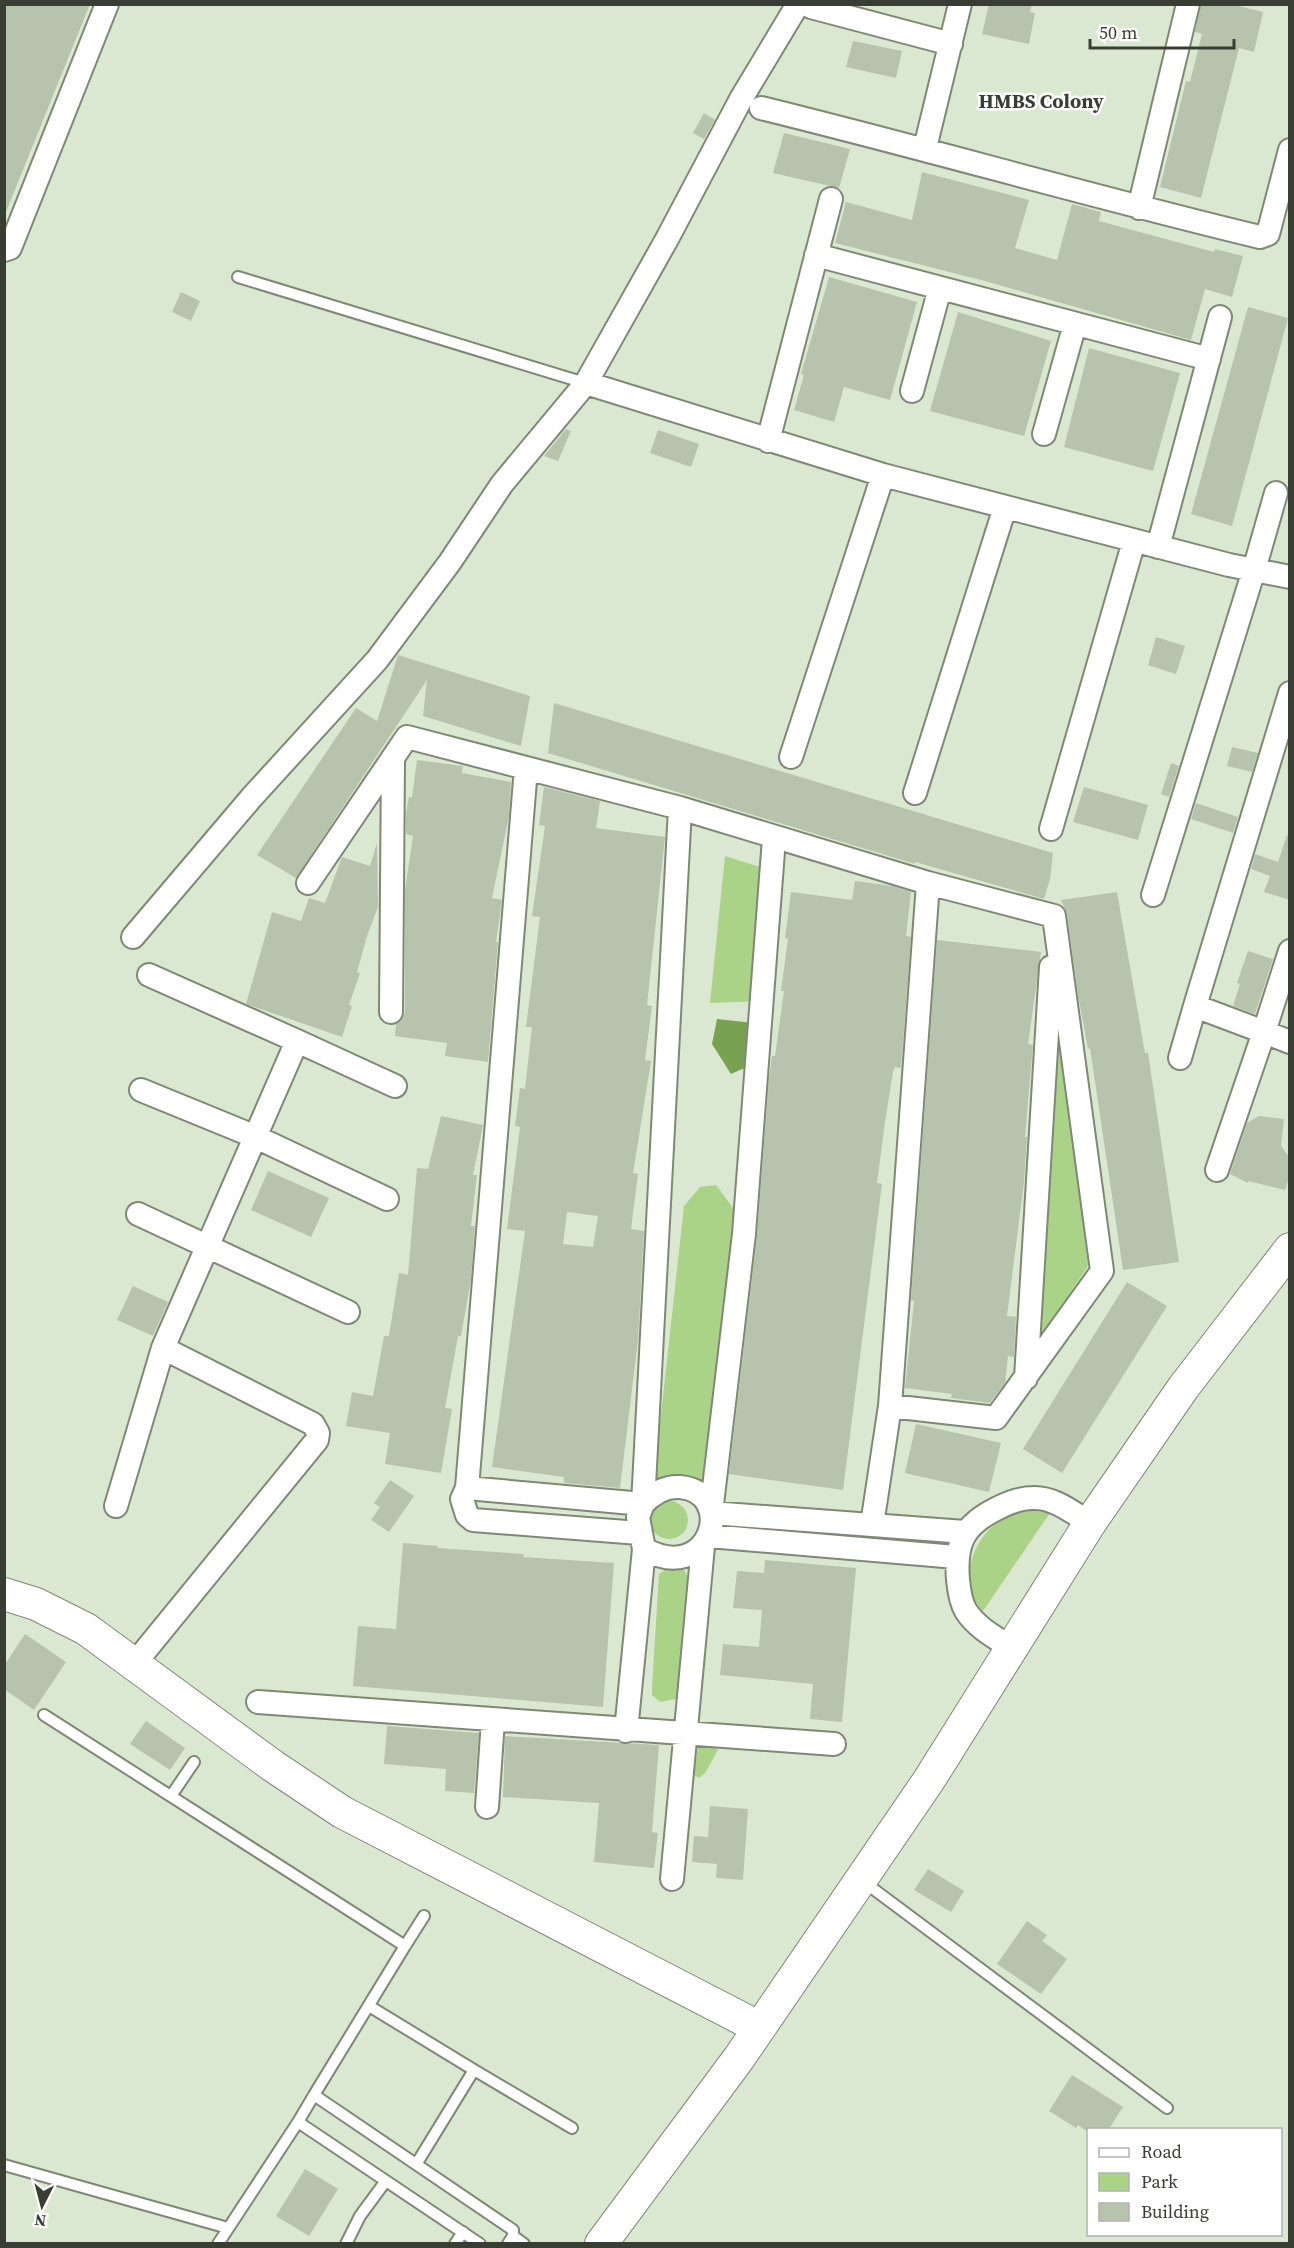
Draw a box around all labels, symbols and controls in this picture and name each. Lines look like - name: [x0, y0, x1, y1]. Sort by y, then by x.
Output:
- scale bar: [1090, 12, 1234, 50]
- text: 50 m: [1099, 20, 1137, 45]
- district label: HMBS Colony: [978, 87, 1104, 115]
- legend: [1087, 2128, 1282, 2236]
- text: Road: [1141, 2139, 1182, 2164]
- text: Park: [1141, 2169, 1178, 2194]
- north arrow: [12, 2176, 72, 2236]
- text: Building: [1141, 2199, 1209, 2224]
- text: N: [33, 2209, 47, 2232]

